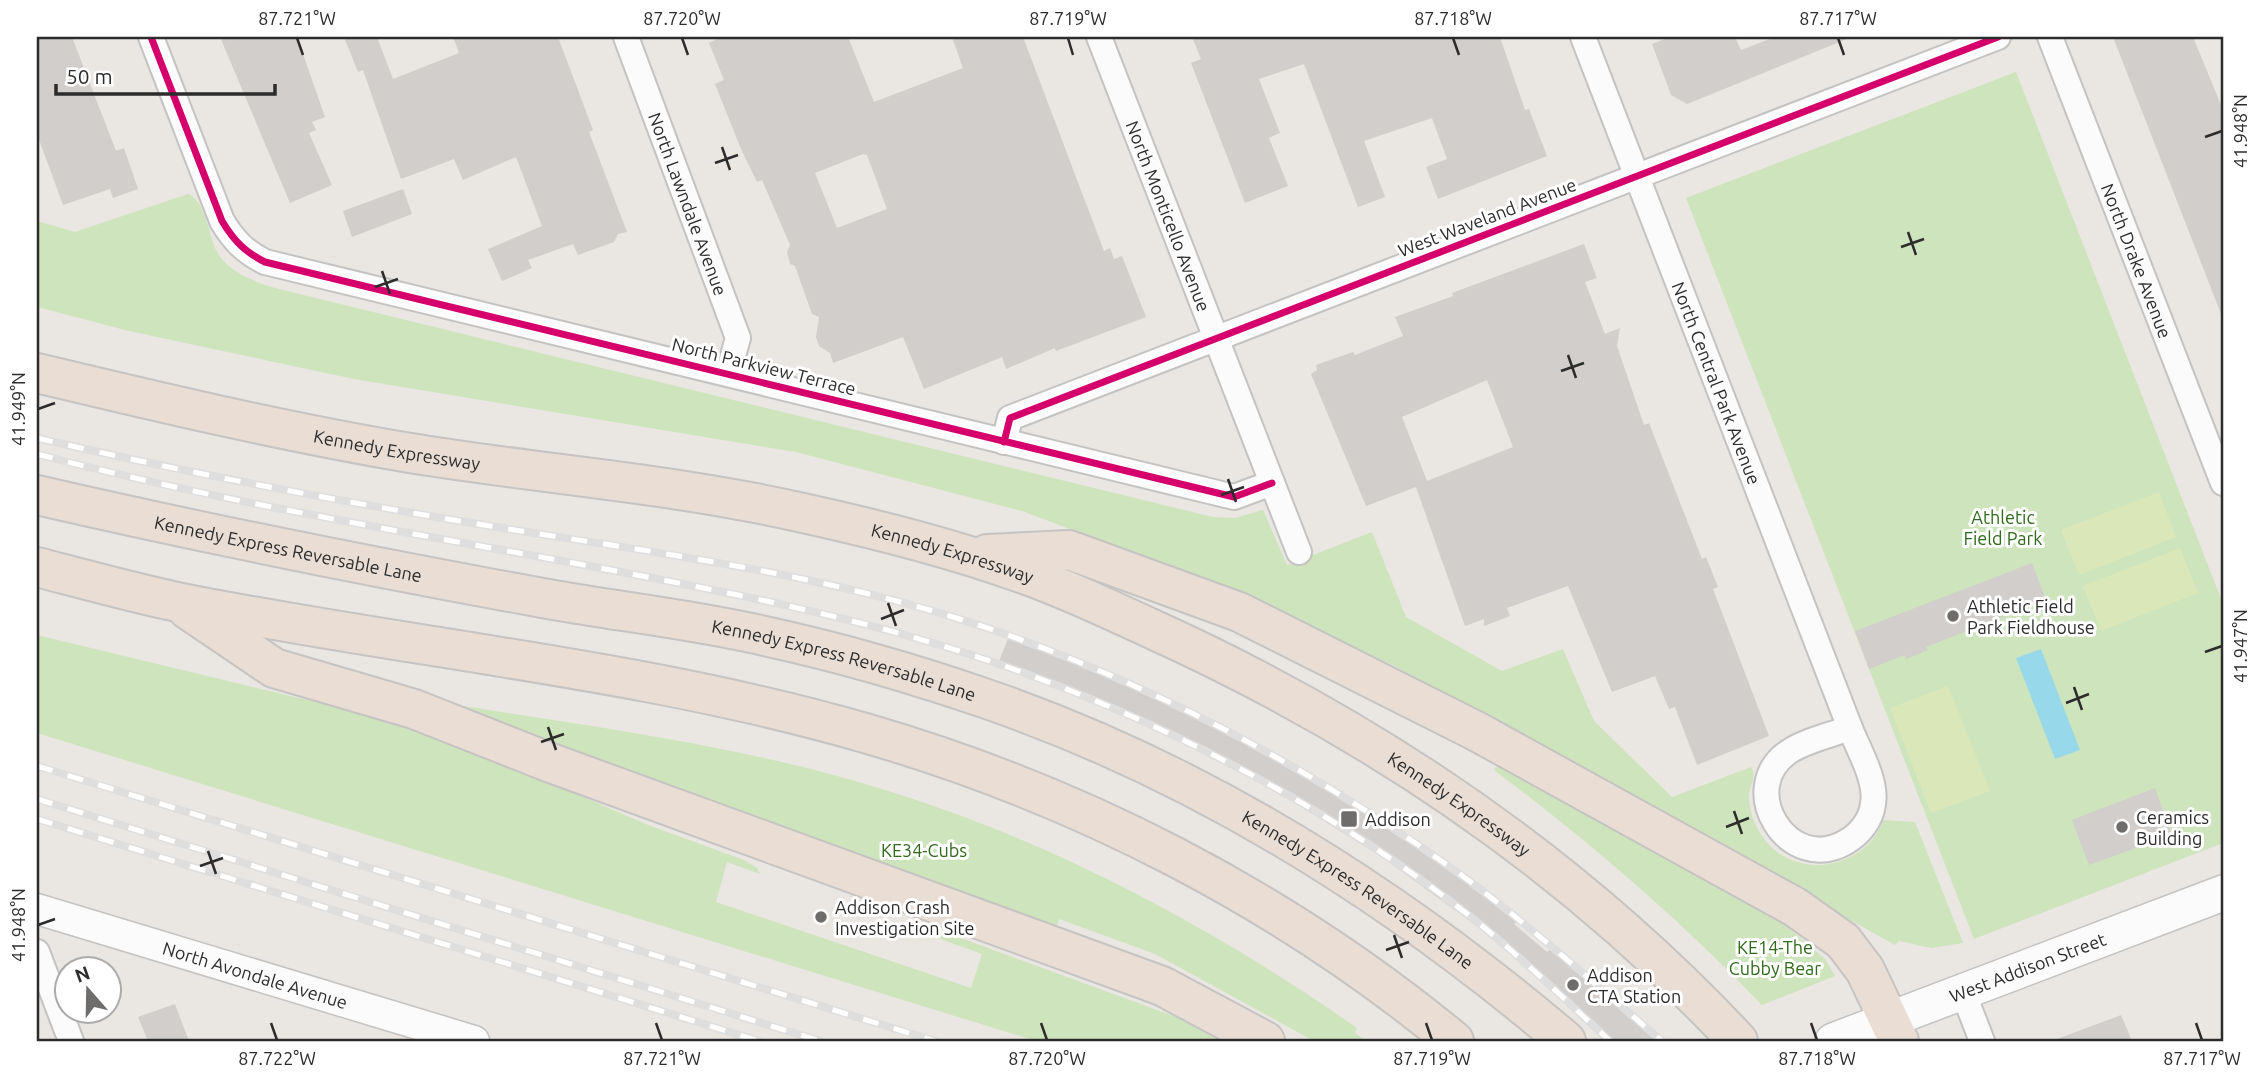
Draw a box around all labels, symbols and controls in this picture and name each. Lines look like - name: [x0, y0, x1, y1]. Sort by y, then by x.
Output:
- text: 87.721°W: [258, 8, 336, 28]
- text: 87.720°W: [643, 8, 721, 28]
- text: 87.719°W: [1029, 8, 1107, 28]
- text: 87.718°W: [1414, 8, 1492, 28]
- text: 87.717°W: [1799, 8, 1877, 28]
- scale bar: [56, 52, 275, 96]
- text: 50 m: [66, 64, 113, 88]
- text: 41.948°N: [2230, 94, 2250, 168]
- street label: North Lawndale Avenue: [645, 110, 731, 298]
- street label: North Monticello Avenue: [1123, 118, 1215, 314]
- street label: West Waveland Avenue: [1395, 174, 1579, 260]
- street label: North Drake Avenue: [2098, 181, 2176, 341]
- street label: North Central Park Avenue: [1669, 279, 1765, 487]
- street label: North Parkview Terrace: [670, 333, 858, 399]
- text: 41.949°N: [8, 372, 28, 446]
- street label: Kennedy Expressway: [312, 425, 482, 473]
- park label: Athletic Field Park: [1964, 507, 2042, 548]
- street label: Kennedy Express Reversable Lane: [153, 512, 424, 585]
- street label: Kennedy Expressway: [869, 519, 1037, 587]
- place label: Athletic Field Park Fieldhouse: [1967, 596, 2095, 637]
- marker: Athletic Field Park Fieldhouse: [1945, 608, 1961, 624]
- text: 41.947°N: [2230, 609, 2250, 683]
- street label: Kennedy Express Reversable Lane: [710, 615, 979, 705]
- street label: Kennedy Expressway: [1384, 748, 1535, 860]
- street label: Kennedy Express Reversable Lane: [1239, 806, 1477, 973]
- place label: Ceramics Building: [2136, 807, 2209, 848]
- marker: Addison: [1339, 809, 1359, 829]
- place label: Addison: [1365, 809, 1431, 829]
- marker: Ceramics Building: [2114, 819, 2130, 835]
- park label: KE34-Cubs: [881, 840, 967, 860]
- text: 41.948°N: [8, 888, 28, 962]
- place label: Addison Crash Investigation Site: [835, 897, 975, 938]
- marker: Addison Crash Investigation Site: [813, 909, 829, 925]
- street label: West Addison Street: [1947, 928, 2108, 1006]
- park label: KE14-The Cubby Bear: [1729, 937, 1821, 978]
- street label: North Avondale Avenue: [160, 938, 350, 1012]
- north arrow: [52, 956, 122, 1026]
- text: N: [72, 961, 93, 987]
- place label: Addison CTA Station: [1587, 965, 1681, 1006]
- marker: Addison CTA Station: [1565, 977, 1581, 993]
- text: 87.722°W: [238, 1048, 316, 1068]
- text: 87.721°W: [623, 1048, 701, 1068]
- text: 87.720°W: [1008, 1048, 1086, 1068]
- text: 87.719°W: [1393, 1048, 1471, 1068]
- text: 87.718°W: [1778, 1048, 1856, 1068]
- text: 87.717°W: [2163, 1048, 2241, 1068]

